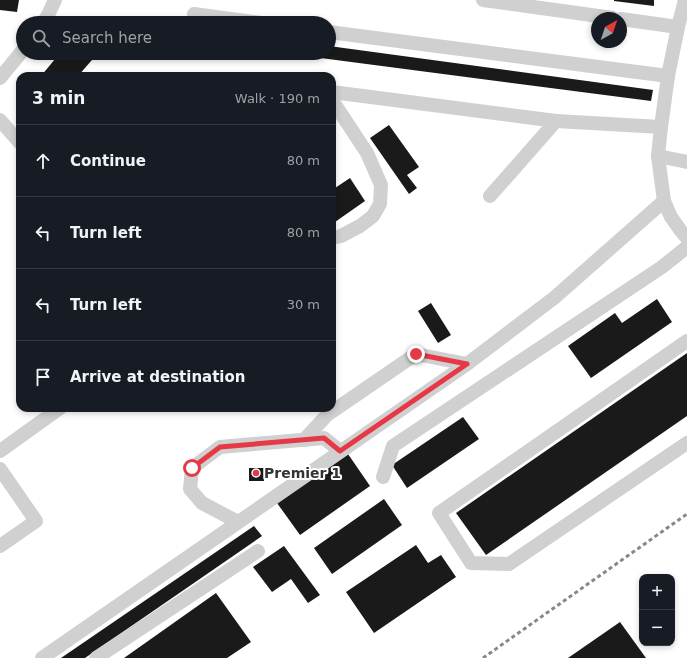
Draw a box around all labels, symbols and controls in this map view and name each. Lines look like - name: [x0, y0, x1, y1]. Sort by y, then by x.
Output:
- north arrow: [591, 12, 627, 48]
- search box: [16, 16, 336, 60]
- icon: search: [30, 27, 52, 49]
- text: Search here: [62, 29, 152, 47]
- text: 3 min: [32, 88, 85, 108]
- text: Walk · 190 m: [235, 91, 320, 106]
- icon: ahead: [32, 150, 54, 172]
- text: Continue: [70, 152, 146, 170]
- text: 80 m: [287, 153, 320, 168]
- icon: left: [32, 222, 54, 244]
- text: Turn left: [70, 224, 142, 242]
- text: 80 m: [287, 225, 320, 240]
- icon: left: [32, 294, 54, 316]
- text: Turn left: [70, 296, 142, 314]
- text: 30 m: [287, 297, 320, 312]
- route end: [407, 345, 425, 363]
- icon: arrive: [32, 366, 54, 388]
- text: Arrive at destination: [70, 368, 245, 386]
- route start: [183, 459, 201, 477]
- place label: Premier 1: [264, 465, 341, 481]
- marker: Premier 1: [251, 468, 261, 478]
- map controls: [639, 574, 675, 646]
- button: +: [639, 574, 675, 610]
- button: −: [639, 610, 675, 646]

